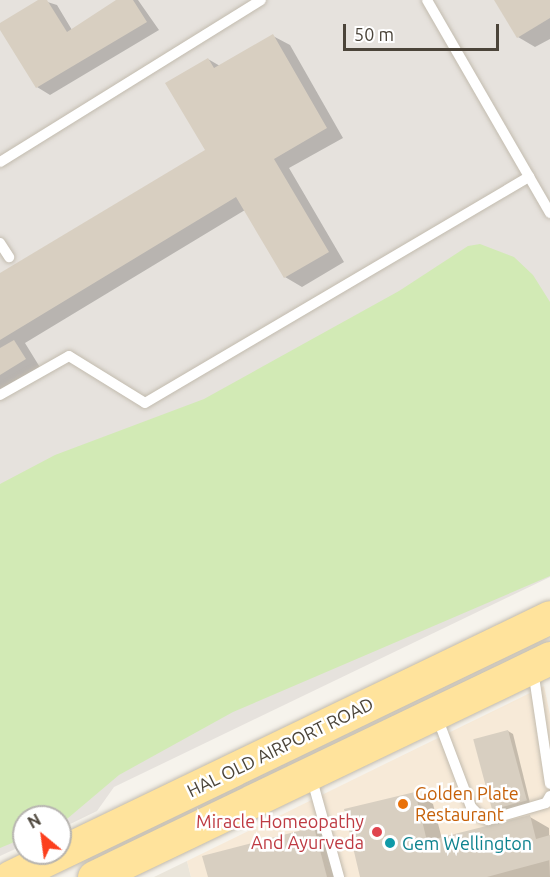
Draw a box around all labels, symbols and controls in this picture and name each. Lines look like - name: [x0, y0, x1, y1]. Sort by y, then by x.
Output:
- scale bar: [346, 12, 502, 50]
- text: 50 m: [354, 24, 394, 44]
- street label: HAL OLD AIRPORT ROAD: [183, 692, 377, 802]
- place label: Golden Plate Restaurant: [415, 783, 519, 826]
- marker: Golden Plate Restaurant: [396, 797, 410, 811]
- north arrow: [12, 805, 72, 865]
- text: N: [25, 810, 44, 832]
- place label: Miracle Homeopathy And Ayurveda: [196, 811, 364, 854]
- marker: Miracle Homeopathy And Ayurveda: [368, 823, 386, 841]
- place label: Gem Wellington: [402, 832, 532, 854]
- marker: Gem Wellington: [383, 836, 397, 850]

